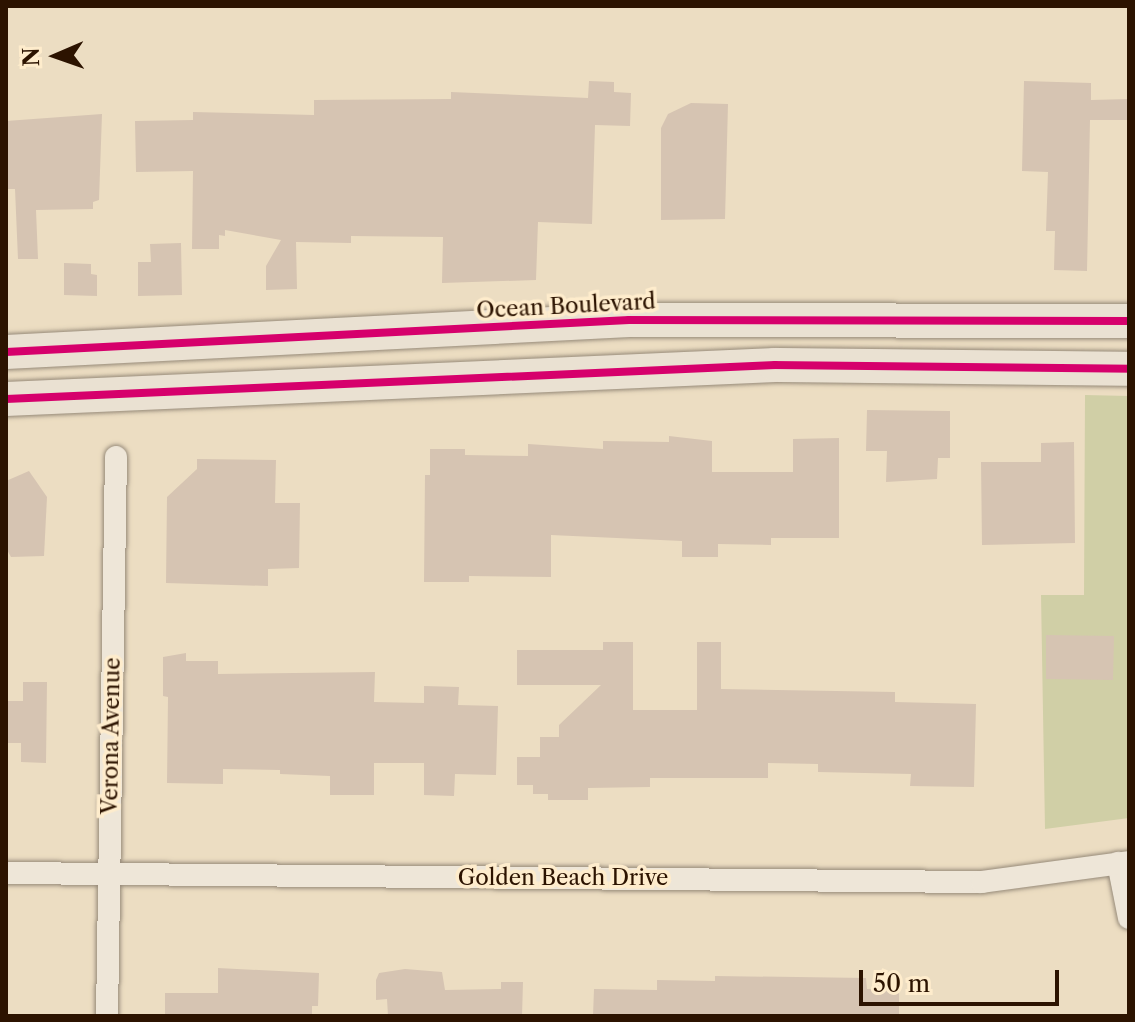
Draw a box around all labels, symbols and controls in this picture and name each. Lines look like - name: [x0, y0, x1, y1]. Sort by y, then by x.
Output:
- north arrow: [16, 16, 96, 96]
- text: N: [18, 47, 45, 67]
- street label: Ocean Boulevard: [476, 288, 656, 324]
- street label: Verona Avenue: [96, 657, 126, 815]
- street label: Golden Beach Drive: [458, 865, 668, 891]
- scale bar: [863, 954, 1063, 1004]
- text: 50 m: [873, 969, 930, 998]

